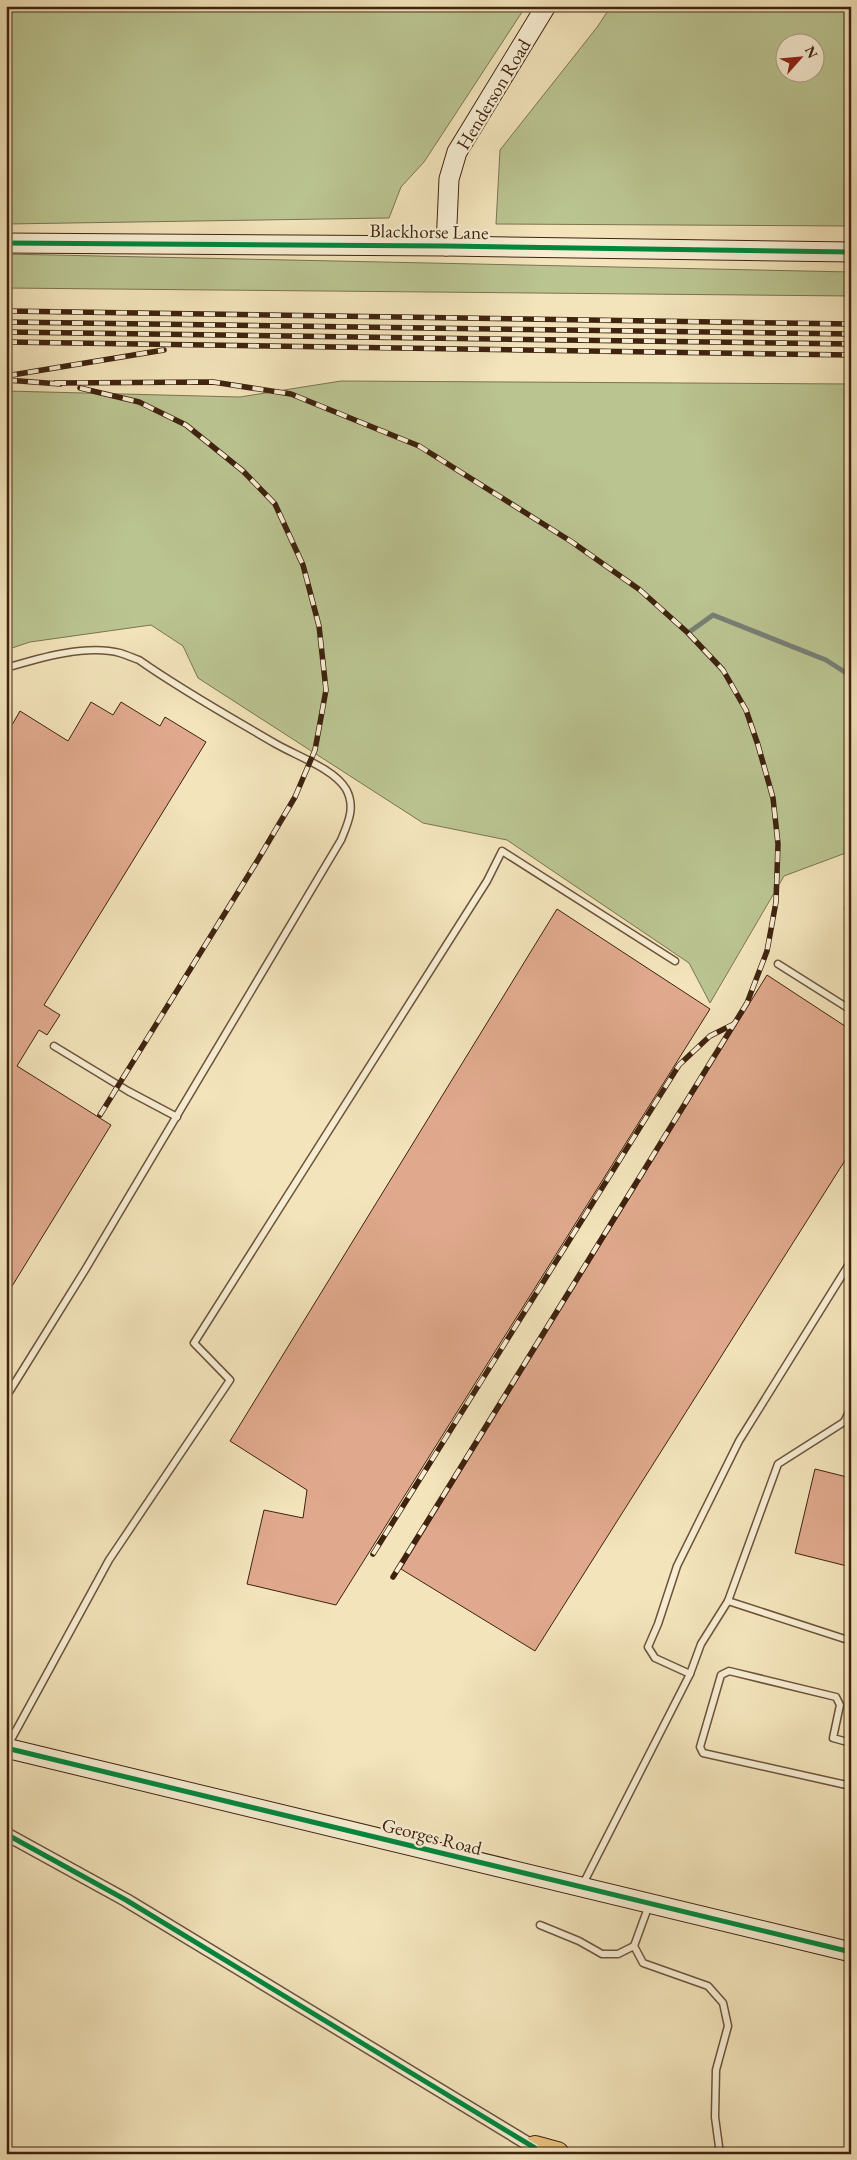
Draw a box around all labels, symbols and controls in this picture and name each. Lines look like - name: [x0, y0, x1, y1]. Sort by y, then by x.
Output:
- north arrow: [774, 32, 824, 82]
- street label: Henderson Road: [450, 34, 537, 154]
- text: N: [801, 43, 822, 62]
- street label: Blackhorse Lane: [369, 218, 489, 245]
- street label: Georges Road: [379, 1812, 485, 1861]

